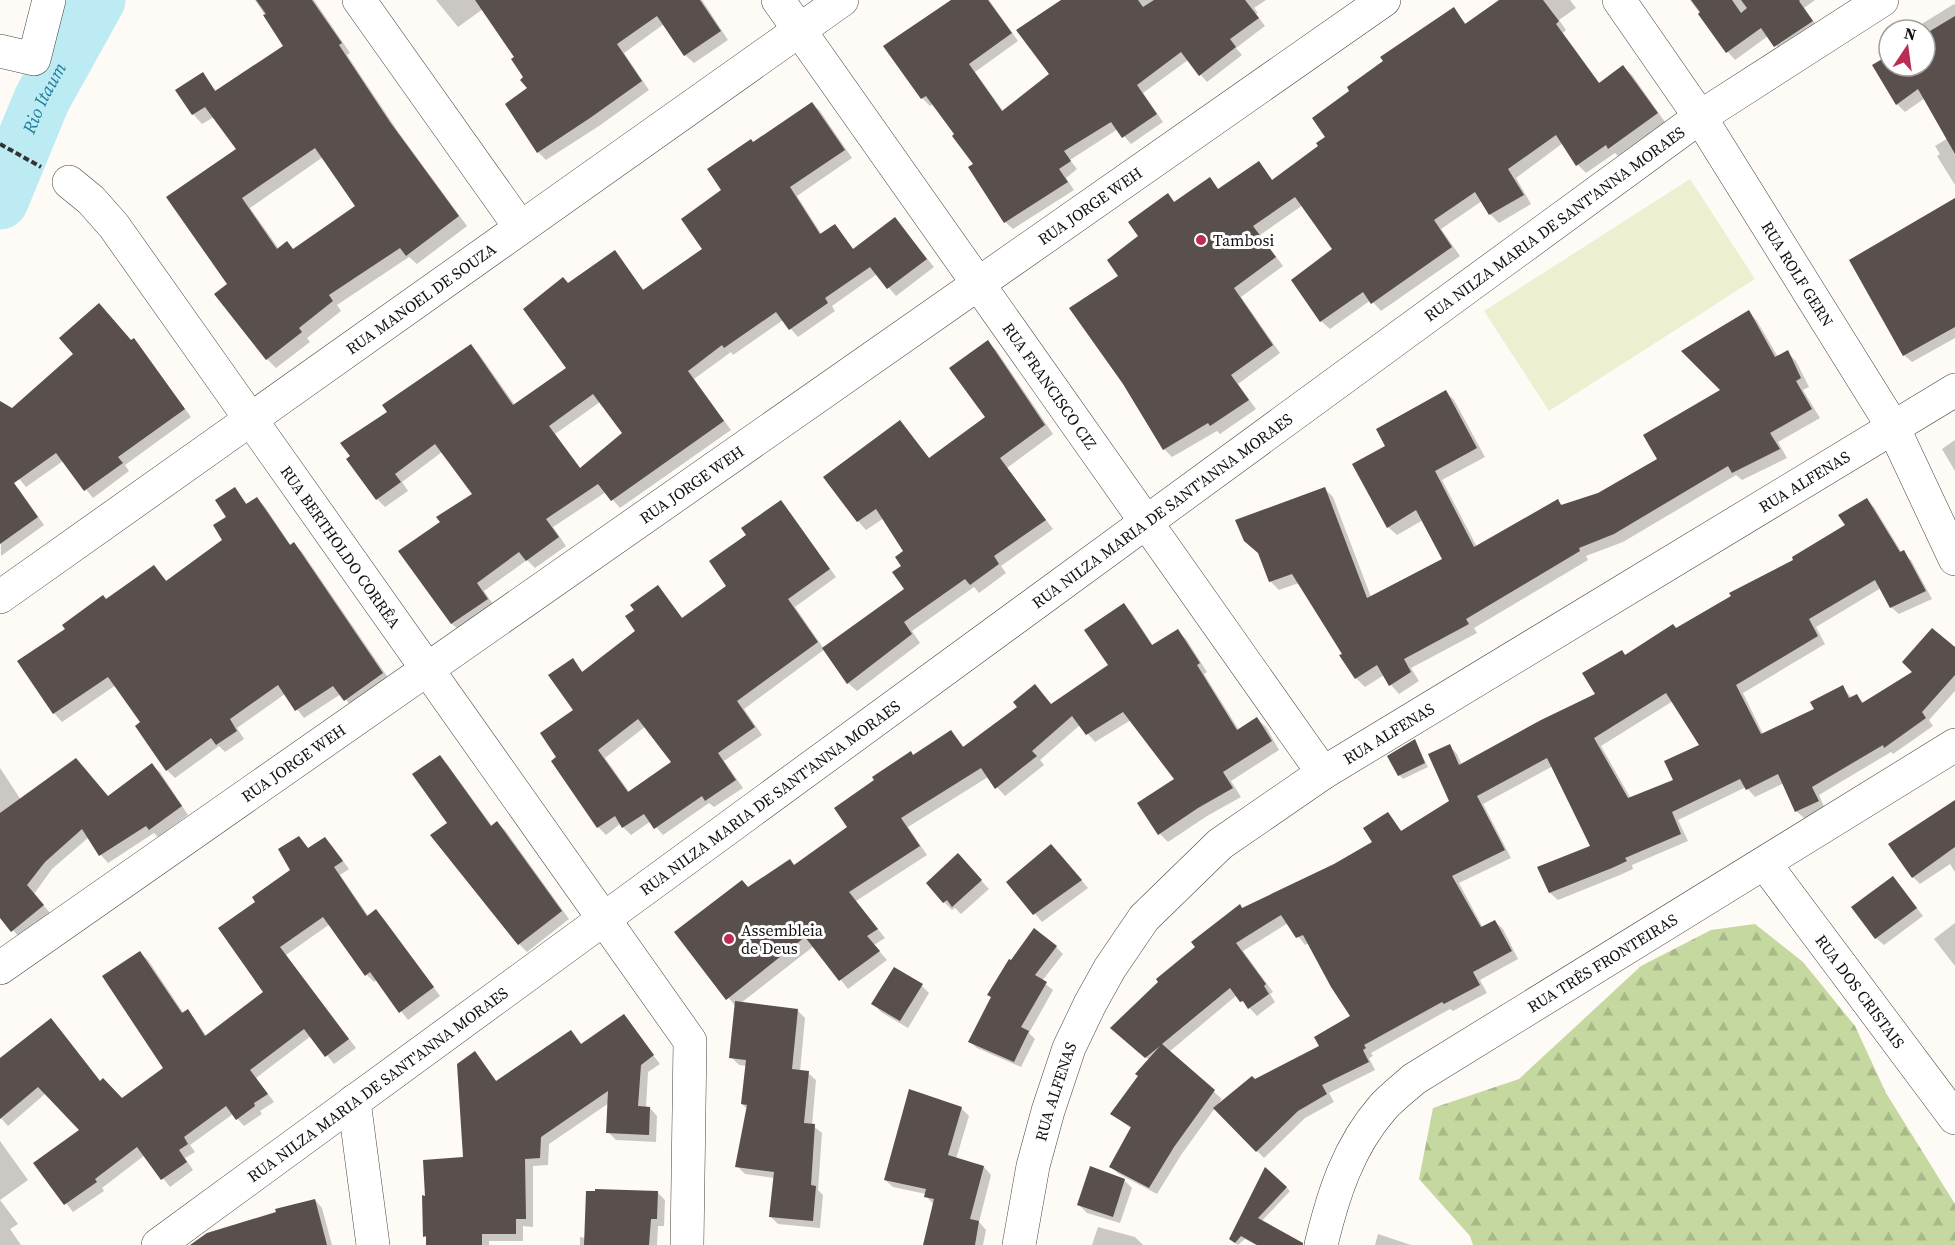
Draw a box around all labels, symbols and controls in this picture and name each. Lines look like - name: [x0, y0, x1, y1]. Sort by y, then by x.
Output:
- north arrow: [1877, 18, 1937, 78]
- text: N: [1902, 21, 1919, 45]
- water label: Rio Itaum: [16, 58, 72, 138]
- street label: RUA NILZA MARIA DE SANT'ANNA MORAES: [1419, 121, 1689, 326]
- street label: RUA JORGE WEH: [1033, 161, 1147, 250]
- street label: RUA ROLF GERN: [1756, 217, 1839, 331]
- place label: Tambosi: [1213, 229, 1274, 251]
- marker: Tambosi: [1194, 233, 1208, 247]
- street label: RUA MANOEL DE SOUZA: [341, 238, 501, 359]
- street label: RUA FRANCISCO CIZ: [998, 318, 1102, 454]
- street label: RUA NILZA MARIA DE SANT'ANNA MORAES: [1027, 408, 1297, 613]
- street label: RUA JORGE WEH: [635, 440, 748, 528]
- street label: RUA ALFENAS: [1755, 445, 1854, 517]
- street label: RUA BERTHOLDO CORRÊA: [276, 461, 406, 633]
- street label: RUA NILZA MARIA DE SANT'ANNA MORAES: [635, 695, 905, 900]
- street label: RUA ALFENAS: [1339, 697, 1438, 769]
- street label: RUA JORGE WEH: [237, 719, 350, 807]
- street label: RUA TRÊS FRONTEIRAS: [1523, 908, 1682, 1017]
- place label: Assembleia de Deus: [741, 919, 824, 959]
- street label: RUA DOS CRISTAIS: [1810, 930, 1910, 1053]
- marker: Assembleia de Deus: [722, 932, 736, 946]
- street label: RUA NILZA MARIA DE SANT'ANNA MORAES: [243, 982, 512, 1187]
- street label: RUA ALFENAS: [1029, 1038, 1081, 1144]

